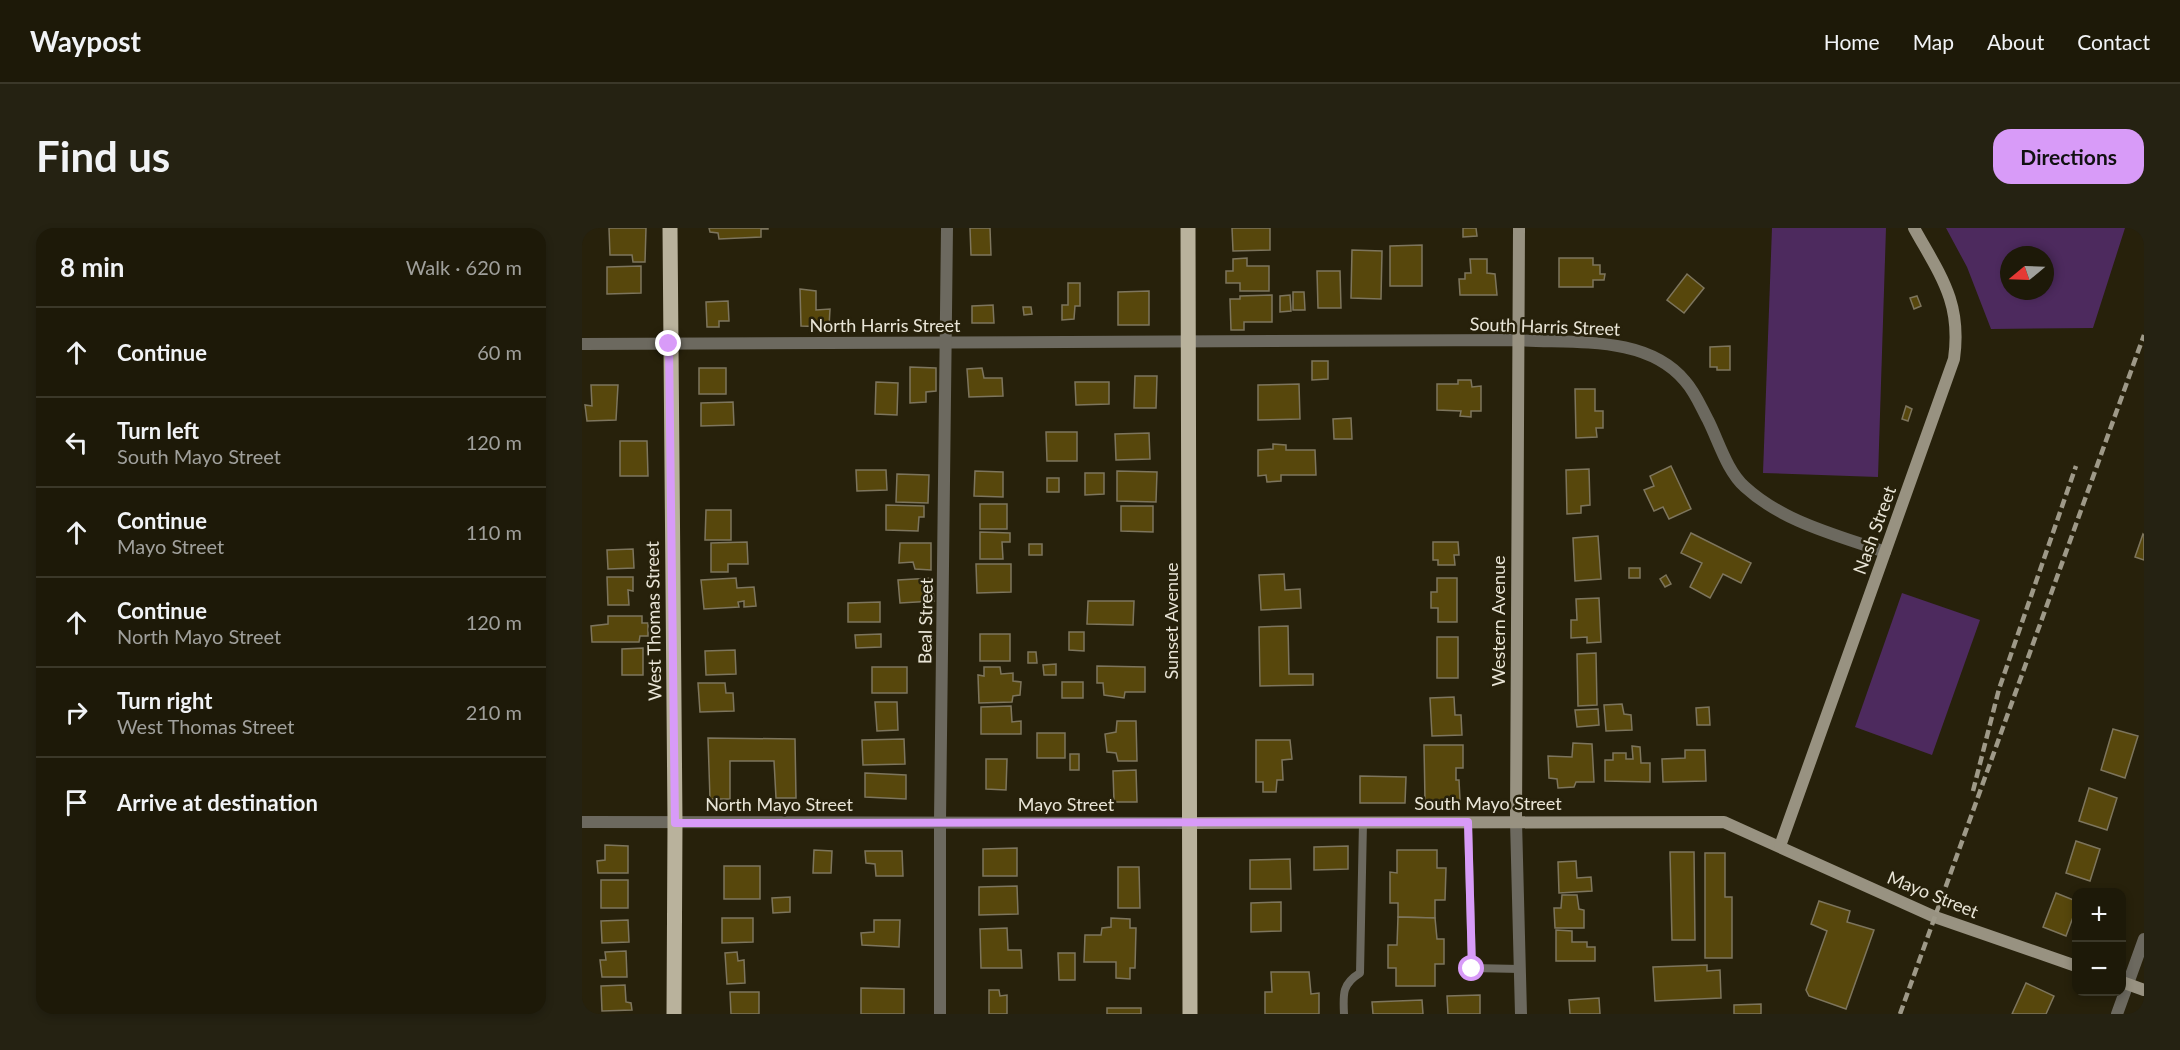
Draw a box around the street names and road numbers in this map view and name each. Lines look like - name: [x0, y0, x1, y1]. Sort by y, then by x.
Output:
- street label: South Harris Street: [1469, 312, 1621, 340]
- street label: North Harris Street: [810, 314, 961, 336]
- street label: Nash Street: [1848, 482, 1900, 577]
- street label: West Thomas Street: [641, 540, 665, 701]
- street label: Western Avenue: [1487, 555, 1509, 687]
- street label: Sunset Avenue: [1160, 563, 1182, 679]
- street label: Beal Street: [913, 577, 937, 664]
- street label: South Mayo Street: [1414, 792, 1562, 814]
- street label: North Mayo Street: [705, 793, 853, 815]
- street label: Mayo Street: [1018, 793, 1115, 815]
- street label: Mayo Street: [1884, 866, 1982, 922]

